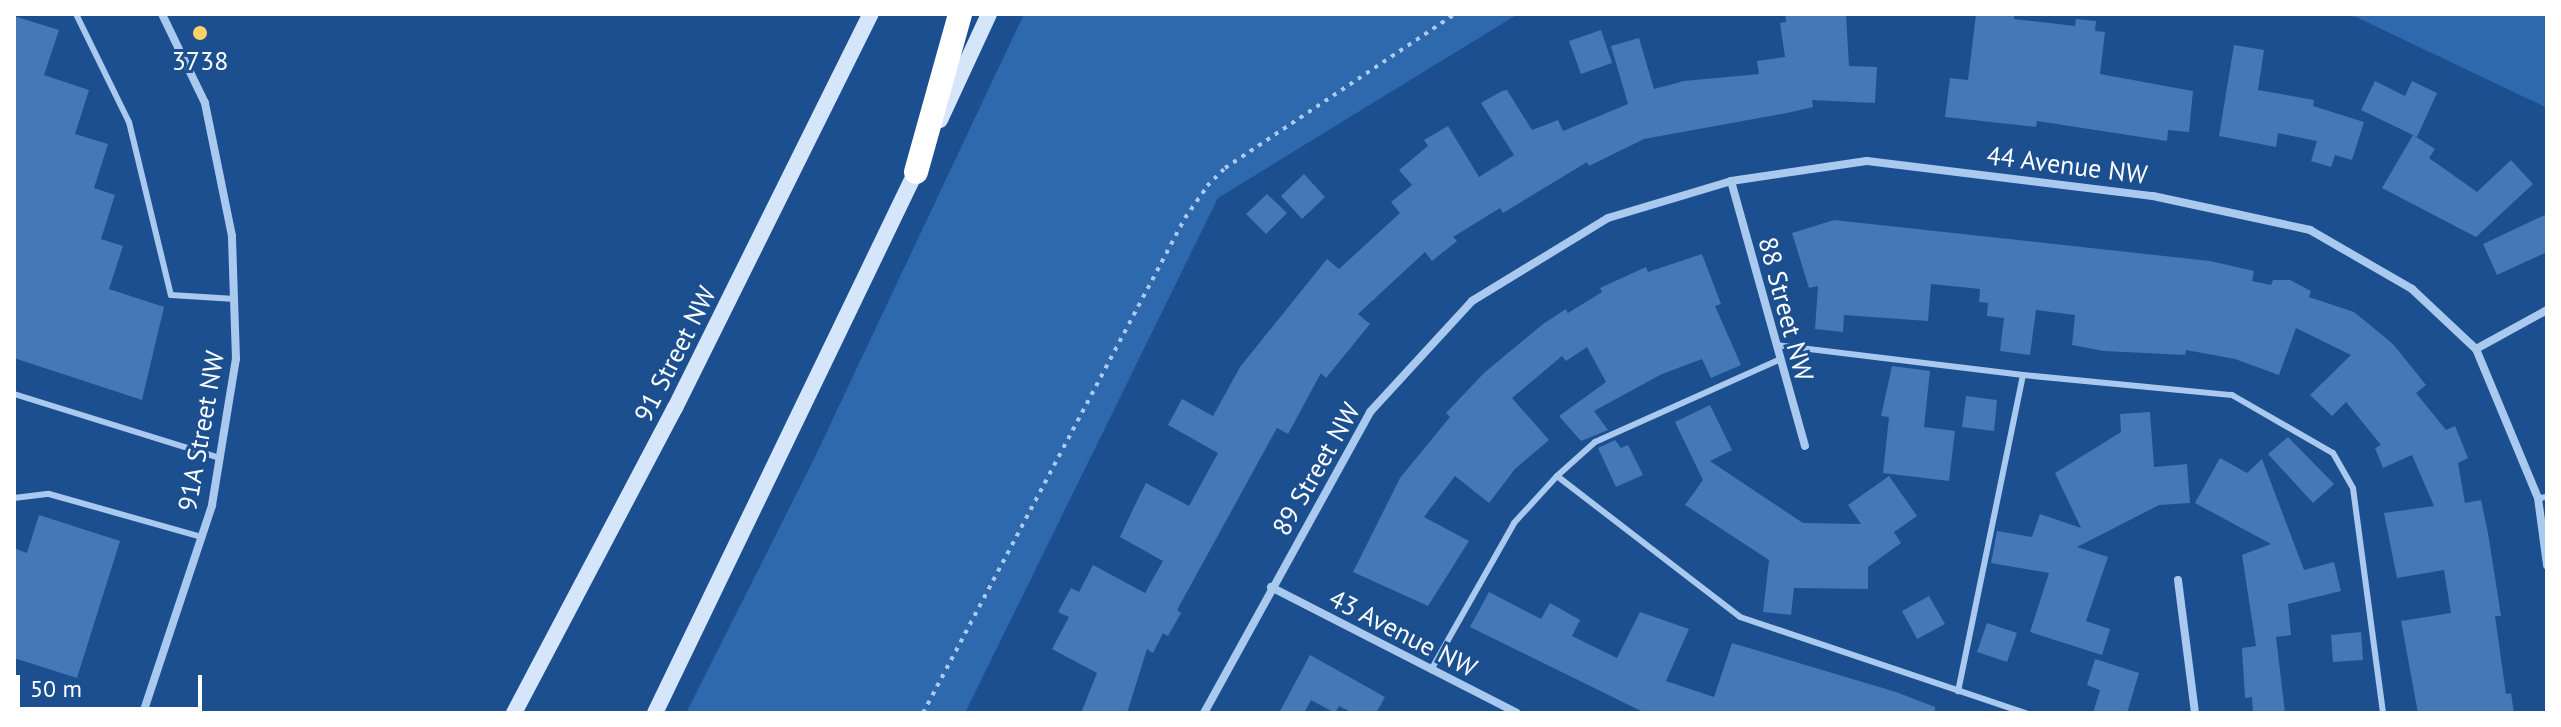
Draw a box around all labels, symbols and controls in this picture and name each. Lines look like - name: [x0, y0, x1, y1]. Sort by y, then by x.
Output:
- marker: 3738: [191, 24, 209, 42]
- place label: 3738: [172, 45, 228, 77]
- street label: 44 Avenue NW: [1984, 140, 2150, 190]
- street label: 88 Street NW: [1752, 234, 1820, 384]
- street label: 91 Street NW: [628, 281, 722, 427]
- street label: 91A Street NW: [171, 348, 231, 514]
- street label: 89 Street NW: [1266, 397, 1366, 541]
- street label: 43 Avenue NW: [1324, 582, 1482, 684]
- scale bar: [20, 659, 206, 709]
- text: 50 m: [30, 673, 82, 704]

